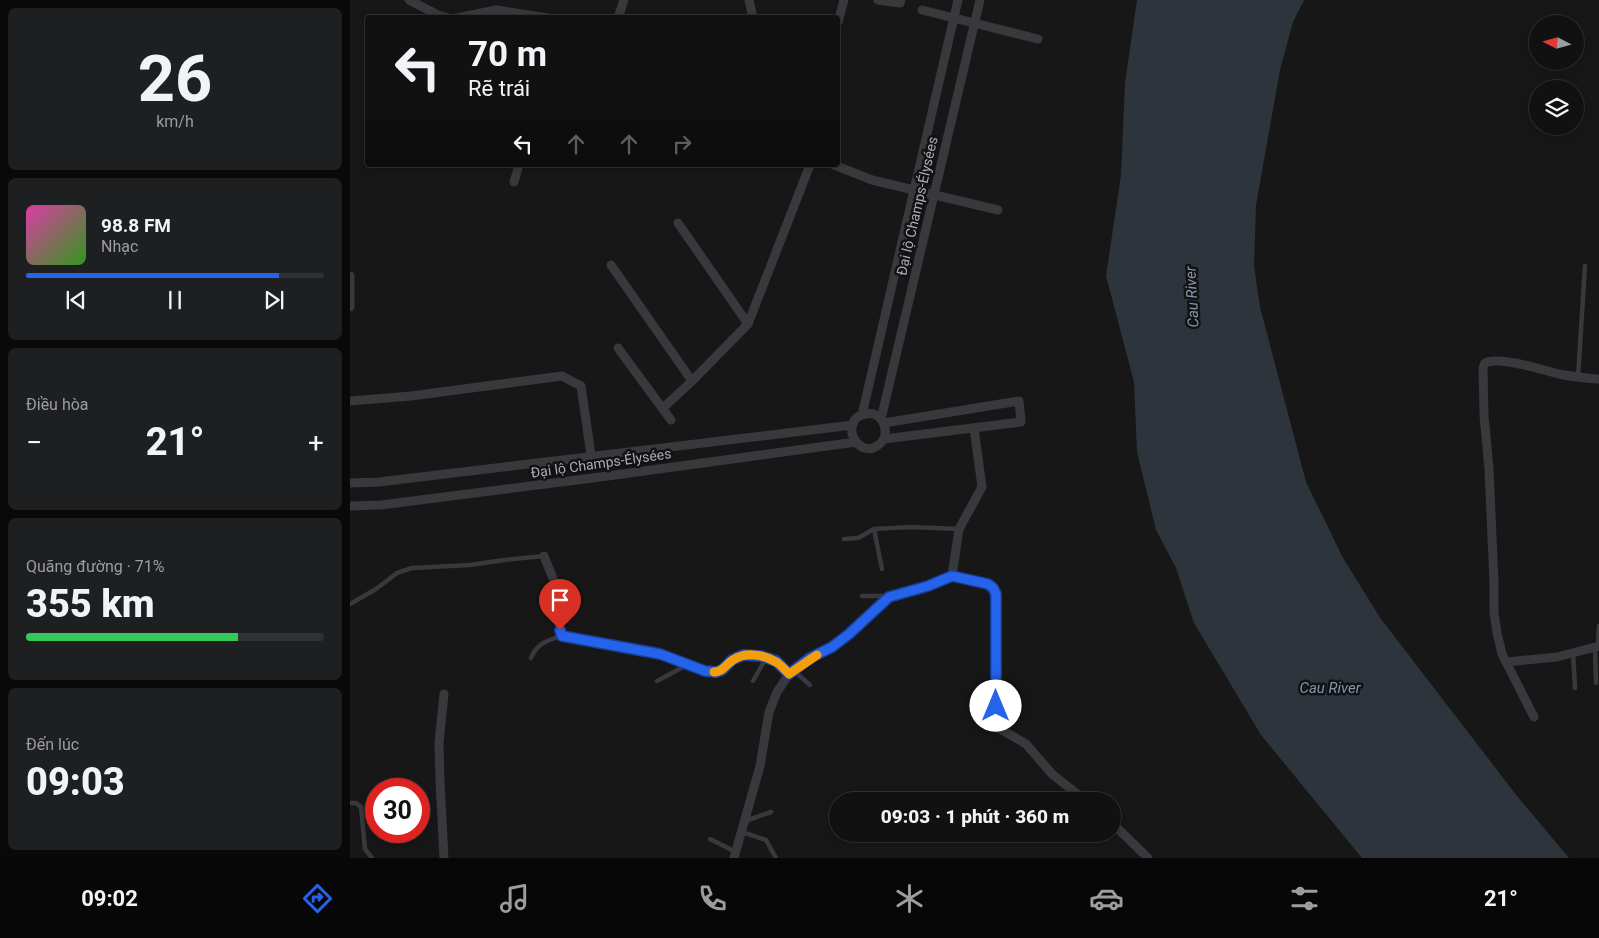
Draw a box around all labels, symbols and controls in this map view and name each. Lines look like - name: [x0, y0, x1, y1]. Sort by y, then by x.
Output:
- north arrow: [1529, 15, 1584, 70]
- map controls: [1529, 15, 1584, 135]
- text: 70 m: [468, 34, 547, 75]
- icon: left: [385, 35, 450, 100]
- text: 26: [138, 41, 212, 117]
- text: Rẽ trái: [468, 76, 530, 101]
- button: layers: [1529, 80, 1584, 135]
- text: km/h: [156, 112, 194, 131]
- icon: left: [509, 130, 537, 158]
- icon: ahead: [562, 130, 590, 158]
- icon: ahead: [615, 130, 643, 158]
- icon: right: [668, 130, 696, 158]
- street label: Đại lộ Champs-Élysées: [892, 135, 941, 277]
- text: 98.8 FM: [101, 214, 171, 237]
- text: Nhạc: [101, 237, 138, 256]
- water label: Cau River: [1181, 265, 1203, 328]
- icon: previous: [62, 286, 90, 314]
- icon: pause: [161, 286, 189, 314]
- icon: next: [260, 286, 288, 314]
- text: Điều hòa: [26, 395, 89, 414]
- text: 21°: [146, 420, 204, 464]
- text: −: [26, 426, 42, 459]
- text: +: [308, 426, 324, 459]
- street label: Đại lộ Champs-Élysées: [530, 444, 672, 481]
- text: Quãng đường · 71%: [26, 557, 165, 576]
- pin: [539, 579, 581, 630]
- text: 355 km: [26, 582, 155, 626]
- icon: arrive: [546, 586, 574, 614]
- position arrow: [969, 679, 1021, 731]
- water label: Cau River: [1299, 679, 1362, 697]
- text: Đến lúc: [26, 735, 79, 754]
- text: 09:03: [26, 760, 125, 804]
- speed limit sign: 30: [365, 778, 430, 843]
- text: 09:03 · 1 phút · 360 m: [881, 805, 1069, 828]
- icon: directions: [300, 881, 335, 916]
- icon: music: [497, 881, 532, 916]
- icon: phone: [695, 881, 730, 916]
- icon: climate: [892, 881, 927, 916]
- icon: car: [1089, 881, 1124, 916]
- icon: filters: [1287, 881, 1322, 916]
- text: 09:02: [81, 886, 138, 911]
- text: 21°: [1484, 886, 1518, 911]

